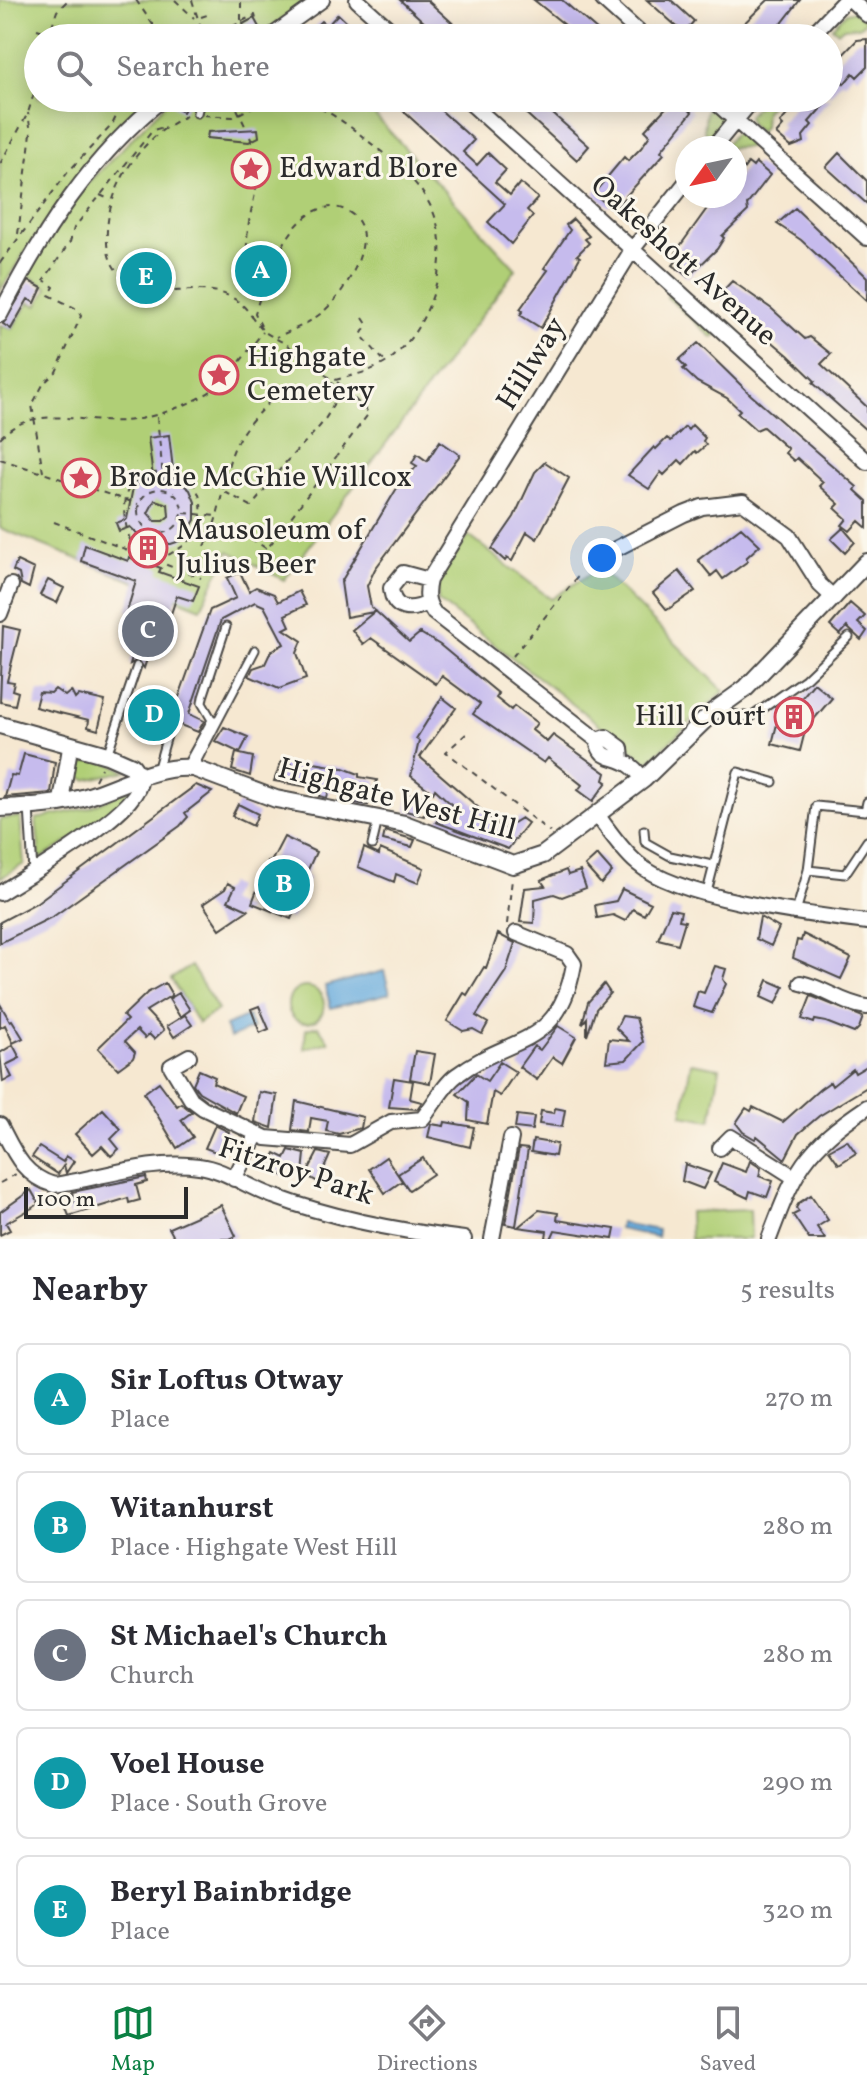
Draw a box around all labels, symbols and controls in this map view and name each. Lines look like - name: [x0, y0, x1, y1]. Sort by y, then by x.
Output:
- search box: [24, 24, 843, 112]
- icon: search: [52, 46, 96, 90]
- text: Search here: [116, 47, 270, 89]
- north arrow: [675, 136, 747, 208]
- place icon: Edward Blore: [230, 148, 272, 190]
- place label: Edward Blore: [279, 148, 458, 190]
- street label: Oakeshott Avenue: [580, 166, 786, 356]
- pin: A: [235, 241, 287, 301]
- pin: E: [120, 248, 172, 308]
- street label: Hillway: [487, 309, 577, 419]
- place label: Highgate Cemetery: [247, 337, 375, 413]
- place icon: Highgate Cemetery: [198, 354, 240, 396]
- place icon: Brodie McGhie Willcox: [60, 457, 102, 499]
- place label: Brodie McGhie Willcox: [109, 457, 412, 499]
- place label: Mausoleum of Julius Beer: [176, 510, 366, 586]
- building icon: Mausoleum of Julius Beer: [127, 527, 169, 569]
- your location: [582, 538, 622, 578]
- pin: C: [122, 601, 174, 661]
- pin: D: [128, 685, 180, 745]
- place label: Hill Court: [635, 696, 766, 738]
- building icon: Hill Court: [773, 696, 815, 738]
- street label: Highgate West Hill: [273, 748, 521, 852]
- pin: B: [258, 855, 310, 915]
- street label: Fitzroy Park: [213, 1127, 379, 1217]
- scale bar: [24, 1183, 188, 1219]
- text: 100 m: [36, 1185, 95, 1216]
- text: Nearby: [32, 1268, 148, 1315]
- text: 5 results: [740, 1273, 835, 1309]
- text: Sir Loftus Otway: [110, 1360, 343, 1402]
- text: A: [51, 1381, 69, 1417]
- text: 270 m: [764, 1381, 833, 1417]
- text: Place: [110, 1402, 170, 1438]
- text: Witanhurst: [110, 1488, 273, 1530]
- text: B: [51, 1509, 69, 1545]
- text: 280 m: [762, 1509, 833, 1545]
- text: Place · Highgate West Hill: [110, 1530, 398, 1566]
- text: St Michael's Church: [110, 1616, 388, 1658]
- text: C: [52, 1637, 68, 1673]
- text: 280 m: [762, 1637, 833, 1673]
- text: Church: [110, 1658, 195, 1694]
- text: Voel House: [110, 1744, 265, 1786]
- text: D: [50, 1765, 70, 1801]
- text: 290 m: [761, 1765, 833, 1801]
- text: Place · South Grove: [110, 1786, 327, 1822]
- text: Beryl Bainbridge: [110, 1872, 352, 1914]
- text: E: [52, 1893, 68, 1929]
- text: 320 m: [762, 1893, 833, 1929]
- text: Place: [110, 1914, 170, 1950]
- tab: Map: [111, 2001, 155, 2080]
- tab: Directions: [377, 2001, 478, 2080]
- tab: Saved: [699, 2001, 756, 2080]

